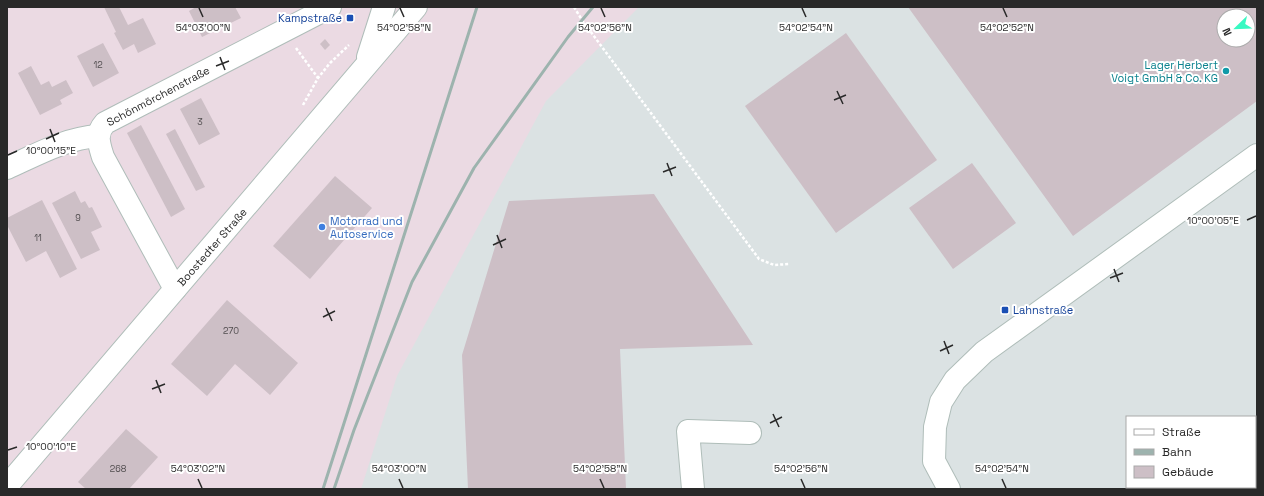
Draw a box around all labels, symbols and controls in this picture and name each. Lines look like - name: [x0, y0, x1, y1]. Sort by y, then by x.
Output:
- north arrow: [1216, 8, 1256, 48]
- place label: Kampstraße: [278, 11, 342, 25]
- marker: Kampstraße: [345, 13, 355, 23]
- text: 54°03'00"N: [176, 21, 230, 34]
- text: 54°02'58"N: [377, 21, 431, 34]
- text: 54°02'56"N: [578, 21, 632, 34]
- text: 54°02'54"N: [779, 21, 833, 34]
- text: 54°02'52"N: [980, 21, 1034, 34]
- text: N: [1219, 26, 1235, 38]
- place label: Lager Herbert Voigt GmbH & Co. KG: [1111, 58, 1218, 85]
- house number: 12: [93, 59, 103, 71]
- street label: Schönmörchenstraße: [104, 63, 212, 129]
- marker: Lager Herbert Voigt GmbH & Co. KG: [1221, 66, 1231, 76]
- house number: 3: [197, 116, 203, 128]
- text: 10°00'15"E: [26, 144, 76, 157]
- street label: Boostedter Straße: [174, 205, 250, 289]
- house number: 9: [75, 212, 81, 224]
- place label: Motorrad und Autoservice: [330, 214, 403, 241]
- text: 10°00'05"E: [1187, 214, 1239, 227]
- marker: Motorrad und Autoservice: [317, 222, 327, 232]
- house number: 11: [34, 232, 42, 244]
- place label: Lahnstraße: [1013, 303, 1073, 317]
- marker: Lahnstraße: [1000, 305, 1010, 315]
- house number: 270: [223, 325, 239, 337]
- legend: [1126, 416, 1256, 488]
- text: Straße: [1162, 424, 1201, 440]
- text: 10°00'10"E: [26, 440, 76, 453]
- text: Bahn: [1162, 444, 1192, 460]
- text: 54°03'02"N: [171, 462, 225, 475]
- text: 54°03'00"N: [372, 462, 426, 475]
- text: 54°02'58"N: [573, 462, 627, 475]
- text: 54°02'56"N: [774, 462, 828, 475]
- text: 54°02'54"N: [975, 462, 1029, 475]
- house number: 268: [110, 463, 127, 475]
- text: Gebäude: [1162, 464, 1214, 480]

